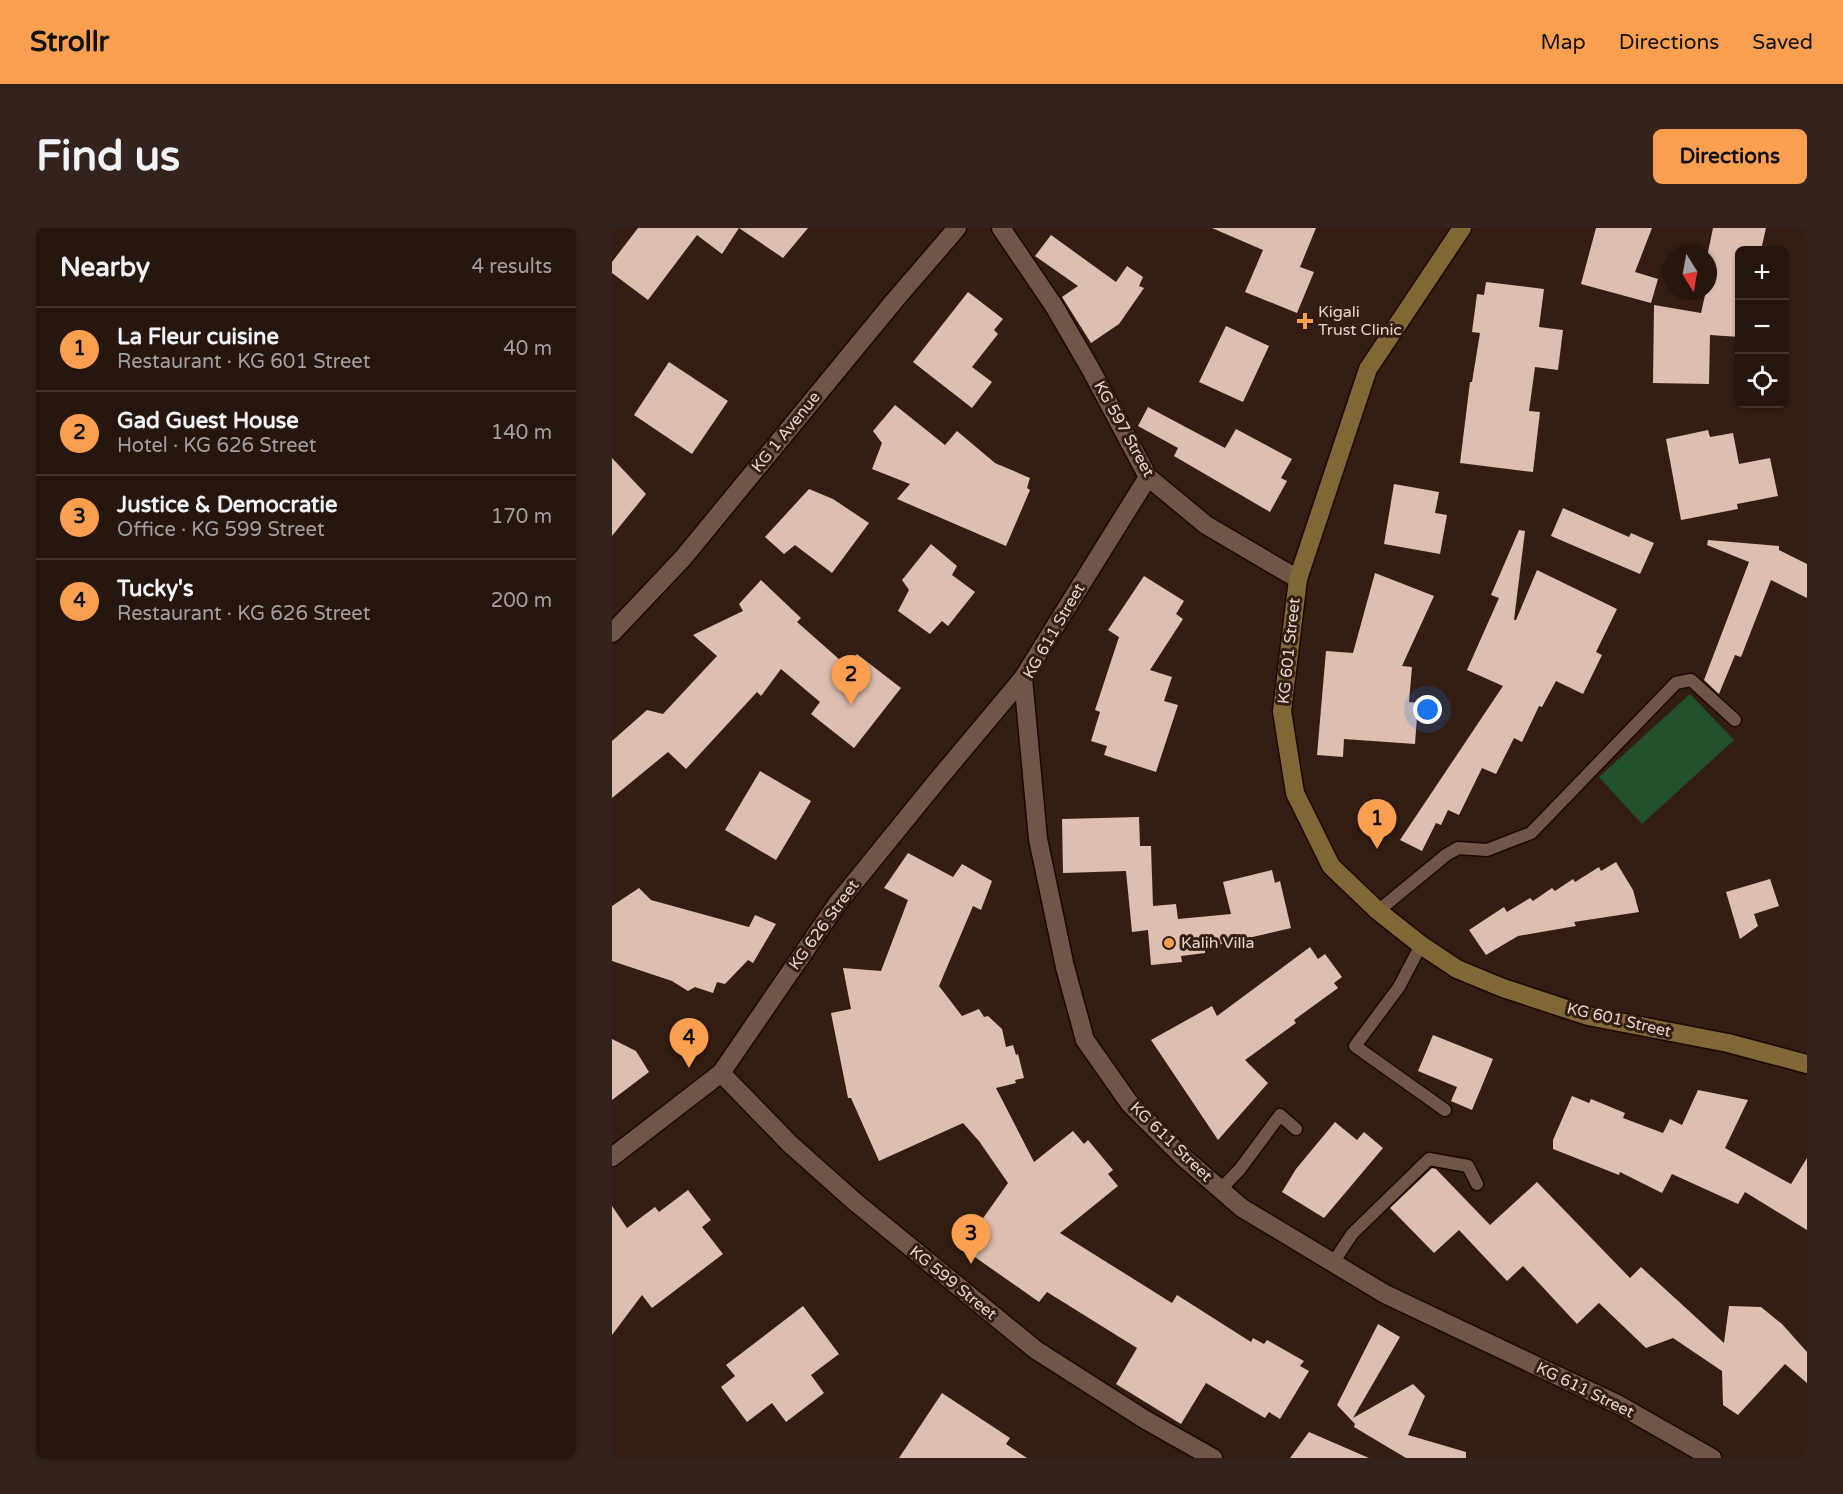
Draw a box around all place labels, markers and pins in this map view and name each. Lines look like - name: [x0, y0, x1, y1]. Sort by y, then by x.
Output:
- place label: Kigali Trust Clinic: [1318, 302, 1402, 340]
- marker: Kigali Trust Clinic: [1296, 312, 1314, 330]
- pin: 2: [832, 656, 870, 705]
- pin: 1: [1358, 800, 1396, 849]
- place label: Kalih Villa: [1181, 933, 1254, 953]
- marker: Kalih Villa: [1162, 936, 1176, 950]
- pin: 4: [670, 1018, 709, 1068]
- pin: 3: [952, 1214, 990, 1264]

